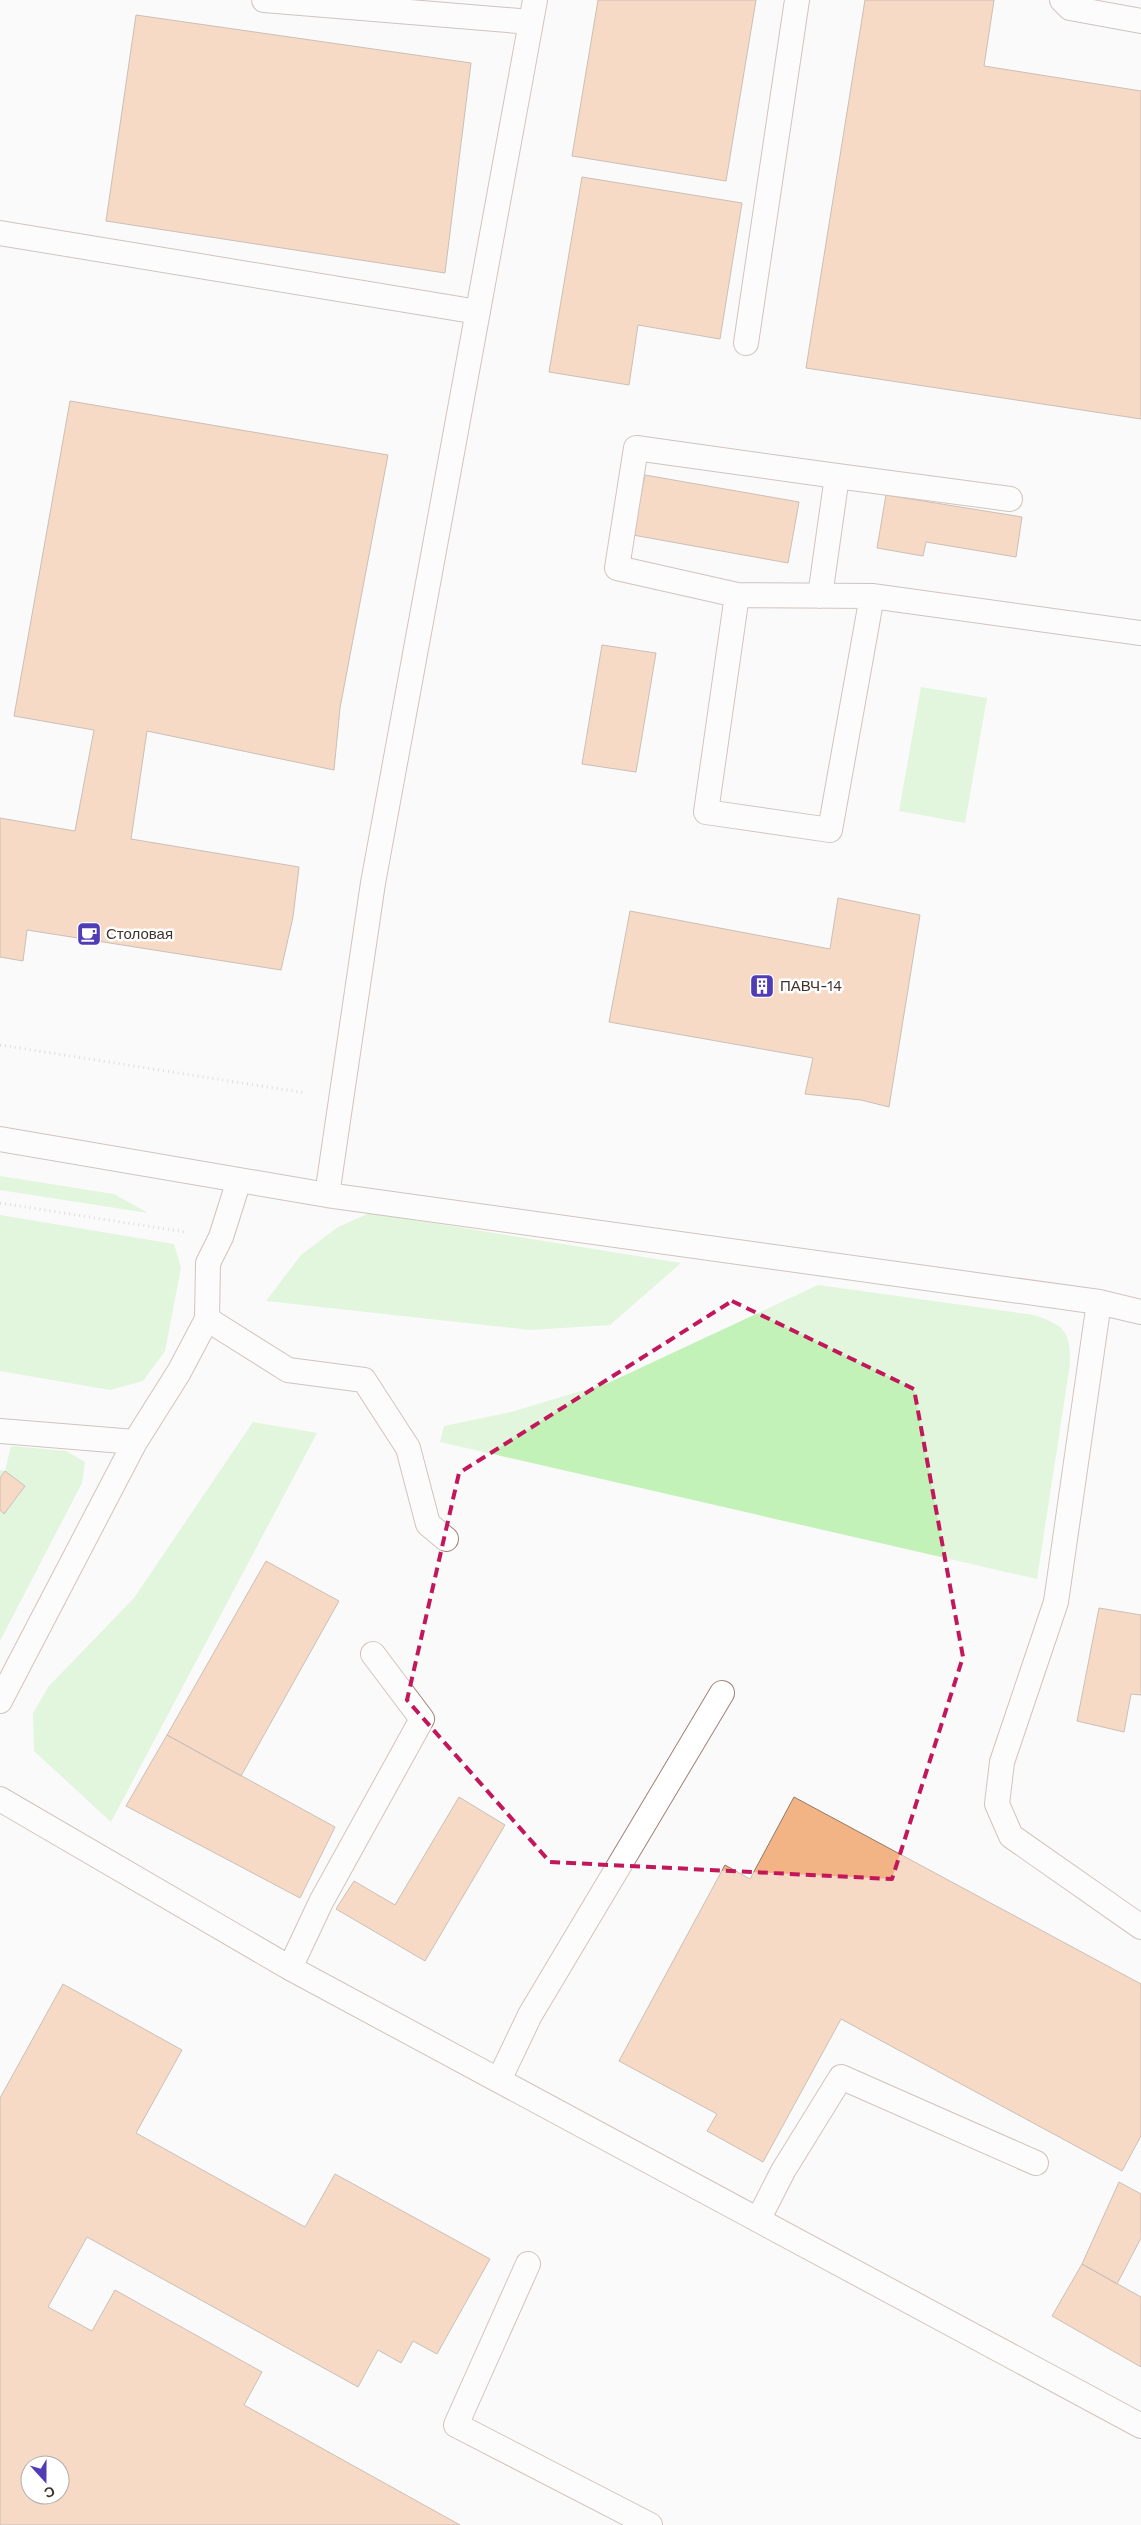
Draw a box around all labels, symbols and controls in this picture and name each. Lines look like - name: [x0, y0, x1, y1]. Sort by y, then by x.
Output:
- cafe icon: Столовая: [76, 921, 102, 947]
- place label: Столовая: [106, 925, 173, 943]
- building icon: ПАВЧ-14: [749, 973, 775, 999]
- place label: ПАВЧ-14: [780, 977, 842, 995]
- north arrow: [20, 2455, 70, 2505]
- text: С: [42, 2483, 57, 2501]

